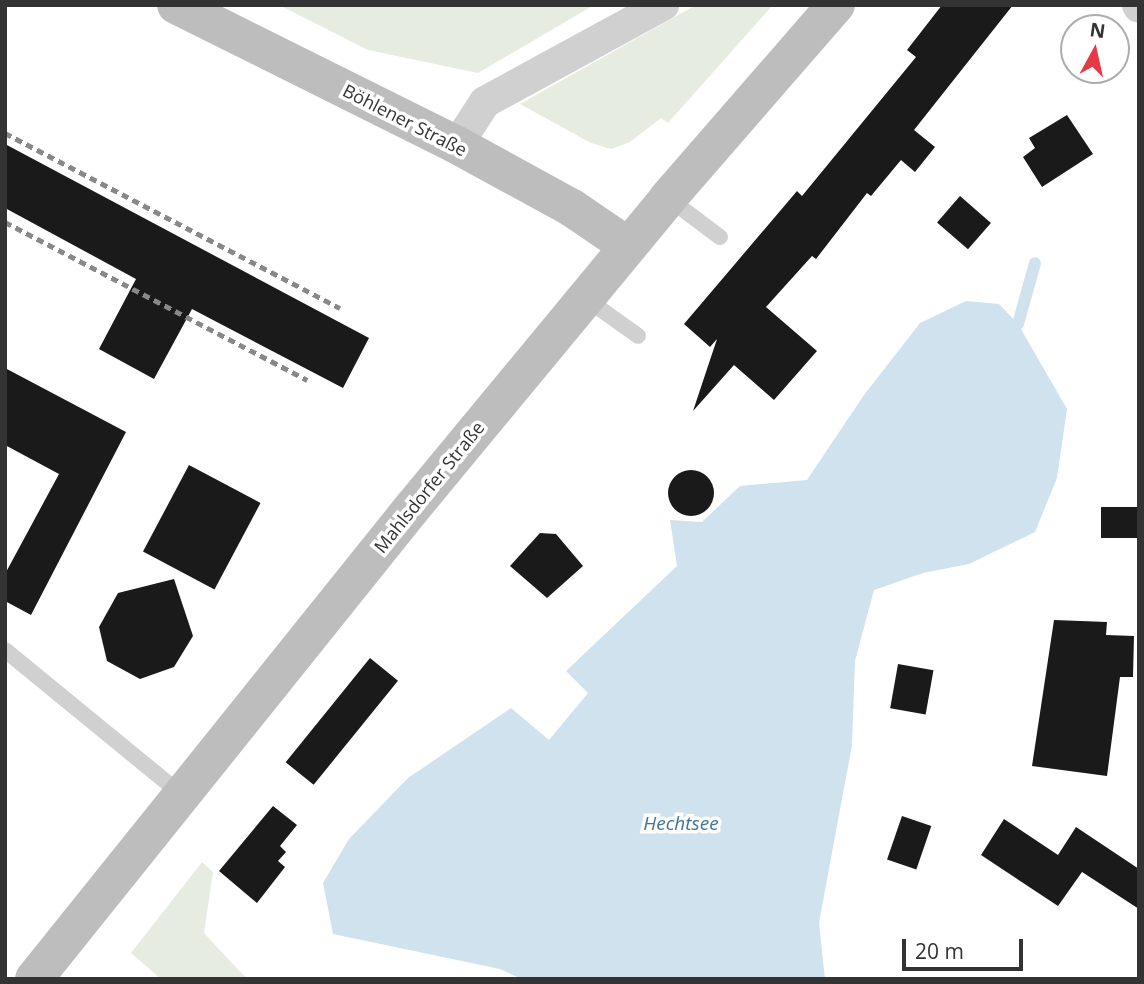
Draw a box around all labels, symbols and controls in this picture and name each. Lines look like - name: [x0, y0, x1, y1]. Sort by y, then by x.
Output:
- north arrow: [1060, 14, 1130, 84]
- text: N: [1088, 16, 1107, 44]
- street label: Böhlener Straße: [339, 79, 471, 161]
- street label: Mahlsdorfer Straße: [369, 417, 489, 557]
- water label: Hechtsee: [643, 813, 719, 835]
- scale bar: [906, 925, 1027, 969]
- text: 20 m: [915, 937, 964, 965]

